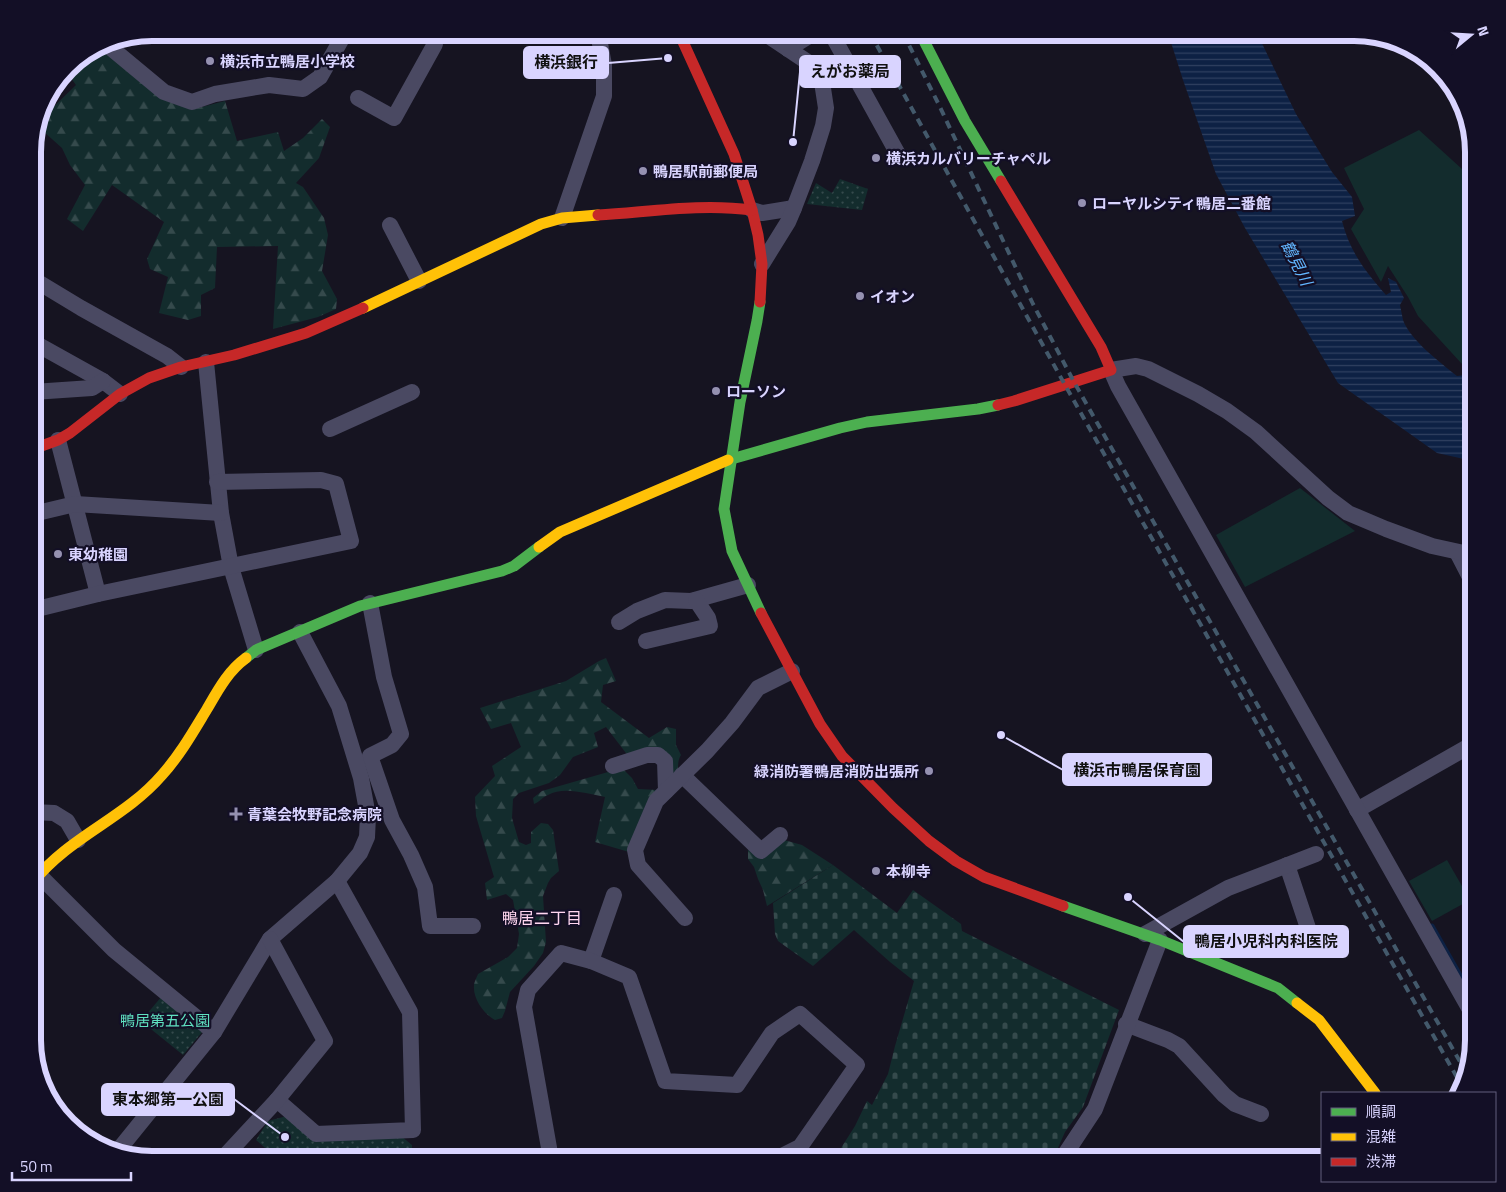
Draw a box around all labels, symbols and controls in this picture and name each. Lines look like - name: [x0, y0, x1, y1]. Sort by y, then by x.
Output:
- north arrow: [1446, 10, 1496, 60]
- text: N: [1472, 23, 1495, 39]
- callout: 横浜銀行: [524, 47, 608, 78]
- place label: 横浜市立鴨居小学校: [220, 50, 355, 73]
- text: 横浜銀行: [534, 50, 598, 74]
- marker: 横浜市立鴨居小学校: [204, 55, 216, 67]
- callout: えがお薬局: [800, 56, 900, 87]
- text: えがお薬局: [810, 59, 890, 83]
- place label: 横浜カルバリーチャペル: [886, 147, 1051, 170]
- marker: 横浜カルバリーチャペル: [870, 152, 882, 164]
- place label: 鴨居駅前郵便局: [653, 160, 758, 183]
- marker: 鴨居駅前郵便局: [637, 165, 649, 177]
- place label: ローヤルシティ鴨居二番館: [1092, 192, 1271, 215]
- marker: ローヤルシティ鴨居二番館: [1076, 197, 1088, 209]
- water label: 鶴見川: [1275, 236, 1319, 292]
- place label: イオン: [870, 285, 915, 308]
- marker: イオン: [854, 290, 866, 302]
- place label: ローソン: [726, 380, 786, 403]
- marker: ローソン: [710, 385, 722, 397]
- place label: 東幼稚園: [68, 543, 128, 566]
- marker: 東幼稚園: [52, 548, 64, 560]
- callout: 横浜市鴨居保育園: [1063, 754, 1211, 785]
- text: 横浜市鴨居保育園: [1073, 758, 1201, 782]
- place label: 緑消防署鴨居消防出張所: [754, 760, 919, 783]
- marker: 緑消防署鴨居消防出張所: [923, 765, 935, 777]
- place label: 青葉会牧野記念病院: [247, 803, 382, 826]
- marker: 青葉会牧野記念病院: [229, 807, 243, 821]
- place label: 本柳寺: [886, 860, 931, 883]
- marker: 本柳寺: [870, 865, 882, 877]
- district label: 鴨居二丁目: [502, 906, 582, 930]
- callout: 鴨居小児科内科医院: [1184, 926, 1348, 957]
- text: 鴨居小児科内科医院: [1194, 929, 1338, 953]
- park label: 鴨居第五公園: [120, 1009, 210, 1032]
- callout: 東本郷第一公園: [102, 1084, 234, 1115]
- text: 東本郷第一公園: [112, 1087, 224, 1111]
- legend: [1321, 1092, 1496, 1182]
- text: 順調: [1366, 1100, 1396, 1123]
- text: 混雑: [1366, 1125, 1396, 1148]
- scale bar: [12, 1150, 131, 1182]
- text: 渋滞: [1366, 1150, 1396, 1173]
- text: 50 m: [20, 1155, 53, 1178]

